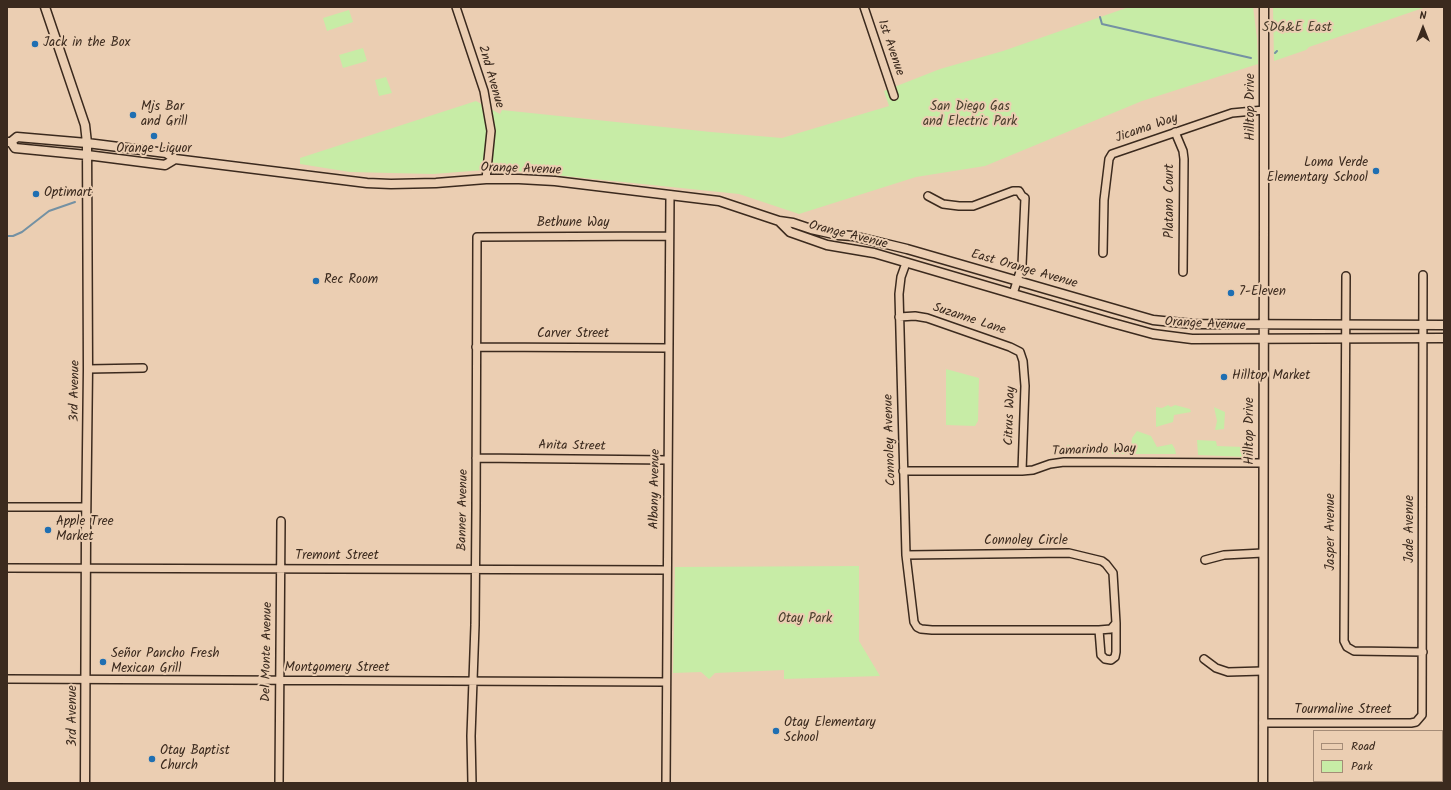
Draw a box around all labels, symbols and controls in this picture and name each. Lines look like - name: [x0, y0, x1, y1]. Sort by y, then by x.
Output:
- text: N: [1420, 7, 1426, 25]
- north arrow: [1403, 8, 1443, 48]
- street label: 1st Avenue: [873, 18, 907, 78]
- park label: SDG&E East: [1262, 21, 1332, 37]
- place label: Jack in the Box: [43, 36, 130, 52]
- marker: Jack in the Box: [30, 39, 40, 49]
- street label: 2nd Avenue: [474, 44, 506, 110]
- street label: Hilltop Drive: [1244, 73, 1260, 141]
- place label: Mjs Bar and Grill: [141, 100, 187, 131]
- park label: San Diego Gas and Electric Park: [923, 100, 1017, 131]
- marker: Mjs Bar and Grill: [128, 110, 138, 120]
- street label: Jicama Way: [1114, 111, 1180, 147]
- marker: Orange Liquor: [149, 131, 159, 141]
- place label: Orange Liquor: [116, 142, 192, 158]
- place label: Loma Verde Elementary School: [1267, 156, 1368, 187]
- street label: Orange Avenue: [480, 161, 562, 179]
- street label: Platano Court: [1163, 164, 1179, 238]
- marker: Loma Verde Elementary School: [1371, 166, 1381, 176]
- place label: Optimart: [44, 186, 92, 202]
- marker: Optimart: [31, 189, 41, 199]
- street label: Bethune Way: [537, 216, 609, 232]
- street label: Orange Avenue: [807, 219, 889, 253]
- street label: East Orange Avenue: [969, 247, 1079, 293]
- place label: Rec Room: [324, 273, 378, 289]
- marker: Rec Room: [311, 276, 321, 286]
- place label: 7-Eleven: [1239, 285, 1286, 301]
- marker: 7-Eleven: [1226, 288, 1236, 298]
- street label: Suzanne Lane: [931, 301, 1007, 339]
- street label: Orange Avenue: [1164, 315, 1246, 335]
- street label: Carver Street: [537, 327, 609, 343]
- street label: 3rd Avenue: [68, 360, 84, 422]
- place label: Hilltop Market: [1232, 369, 1310, 385]
- marker: Hilltop Market: [1219, 372, 1229, 382]
- street label: Citrus Way: [1002, 386, 1020, 446]
- street label: Connoley Avenue: [882, 394, 900, 486]
- street label: Hilltop Drive: [1243, 397, 1259, 465]
- street label: Anita Street: [538, 439, 606, 455]
- street label: Tamarindo Way: [1052, 442, 1136, 460]
- street label: Albany Avenue: [647, 449, 665, 529]
- street label: Banner Avenue: [455, 469, 473, 551]
- street label: Jasper Avenue: [1324, 493, 1340, 571]
- street label: Jade Avenue: [1403, 495, 1419, 563]
- place label: Apple Tree Market: [56, 515, 114, 546]
- marker: Apple Tree Market: [43, 525, 53, 535]
- street label: Connoley Circle: [984, 534, 1068, 550]
- street label: Tremont Street: [295, 549, 379, 565]
- street label: Del Monte Avenue: [259, 602, 277, 702]
- park label: Otay Park: [778, 612, 832, 628]
- place label: Señor Pancho Fresh Mexican Grill: [111, 647, 219, 678]
- marker: Señor Pancho Fresh Mexican Grill: [98, 657, 108, 667]
- street label: Montgomery Street: [285, 661, 389, 677]
- street label: 3rd Avenue: [66, 685, 82, 747]
- street label: Tourmaline Street: [1294, 703, 1392, 719]
- place label: Otay Elementary School: [784, 716, 876, 747]
- marker: Otay Elementary School: [771, 726, 781, 736]
- legend: [1313, 730, 1443, 782]
- text: Road: [1351, 737, 1375, 756]
- place label: Otay Baptist Church: [160, 744, 230, 775]
- marker: Otay Baptist Church: [147, 754, 157, 764]
- text: Park: [1351, 757, 1373, 776]

